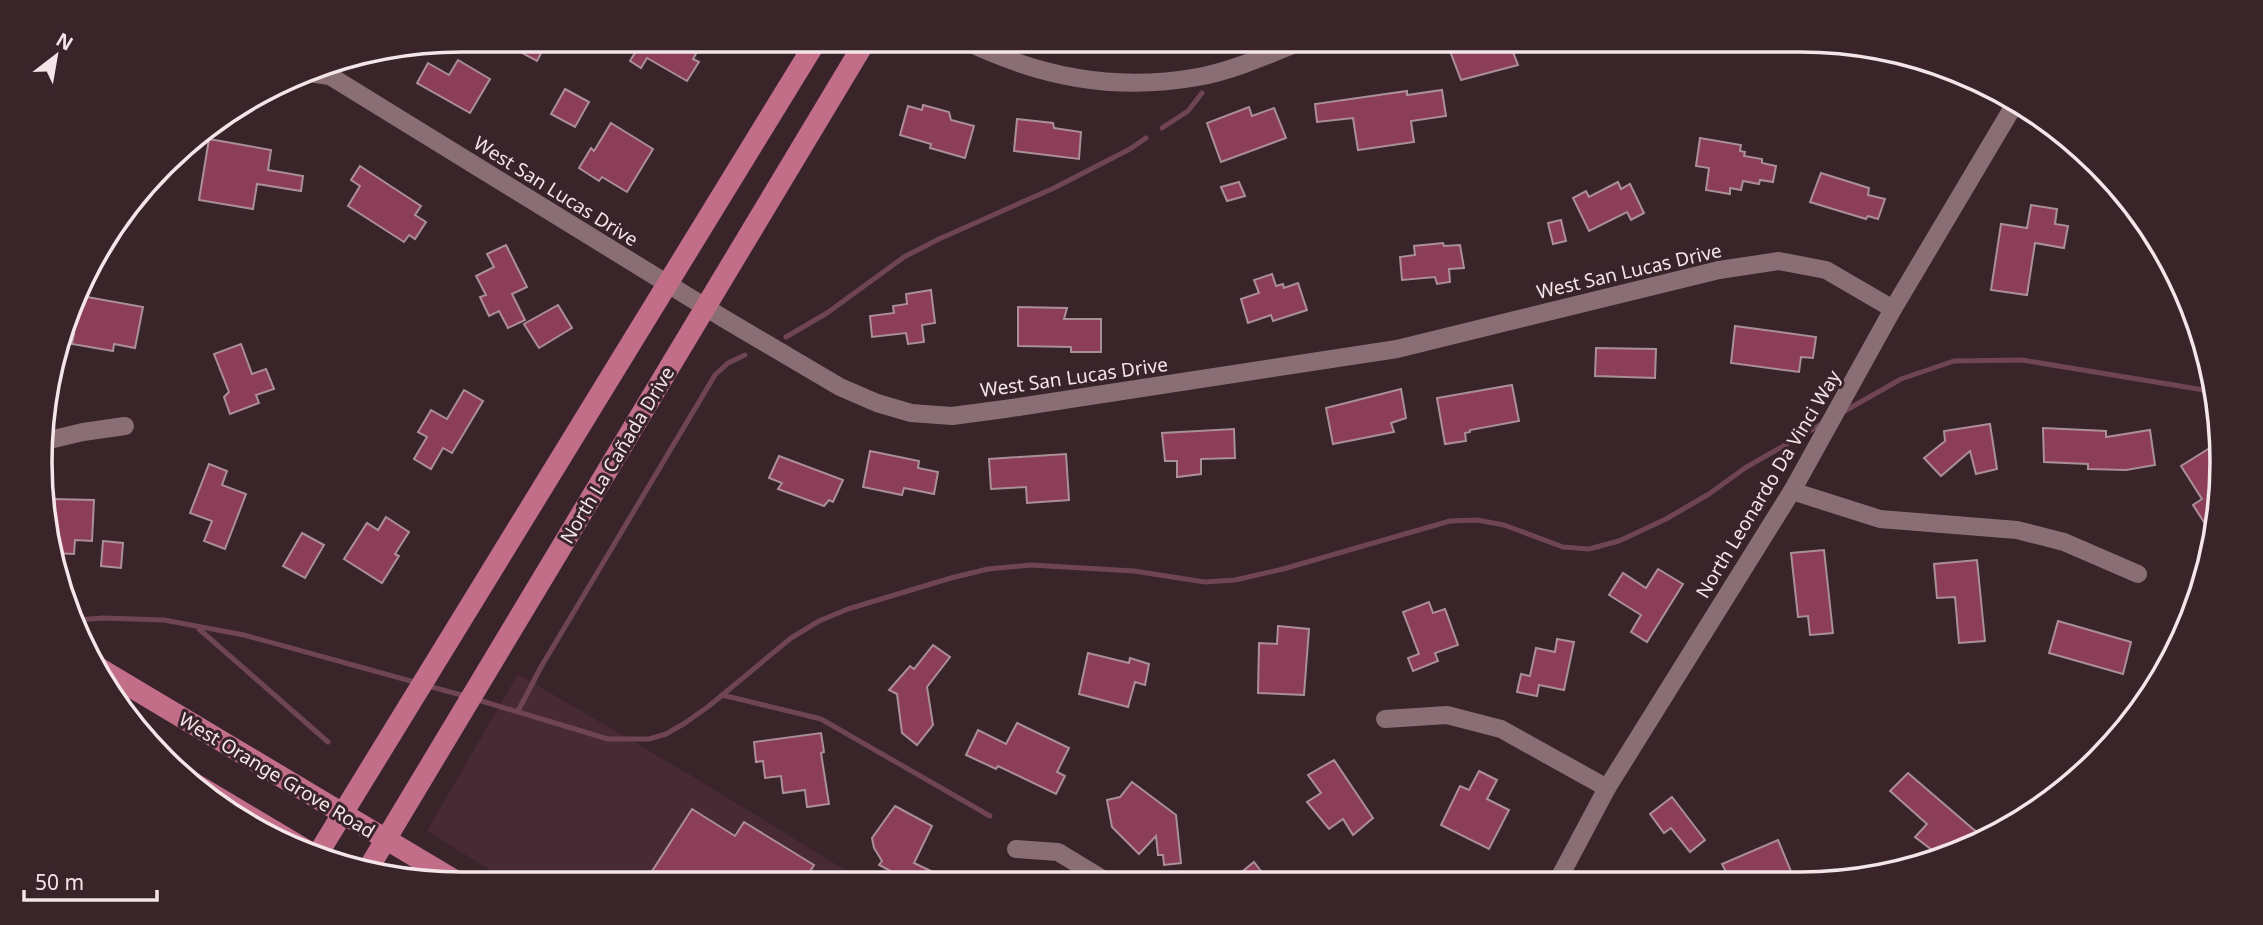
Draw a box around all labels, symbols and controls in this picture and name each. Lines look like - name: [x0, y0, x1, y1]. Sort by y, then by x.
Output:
- north arrow: [21, 21, 91, 91]
- text: N: [51, 26, 78, 57]
- street label: West San Lucas Drive: [469, 130, 643, 252]
- street label: West San Lucas Drive: [1534, 237, 1724, 305]
- street label: West San Lucas Drive: [979, 351, 1169, 403]
- street label: North La Cañada Drive: [554, 362, 680, 548]
- street label: North Leonardo Da Vinci Way: [1689, 365, 1847, 603]
- street label: West Orange Grove Road: [174, 706, 380, 844]
- scale bar: [24, 858, 158, 902]
- text: 50 m: [35, 868, 84, 896]

